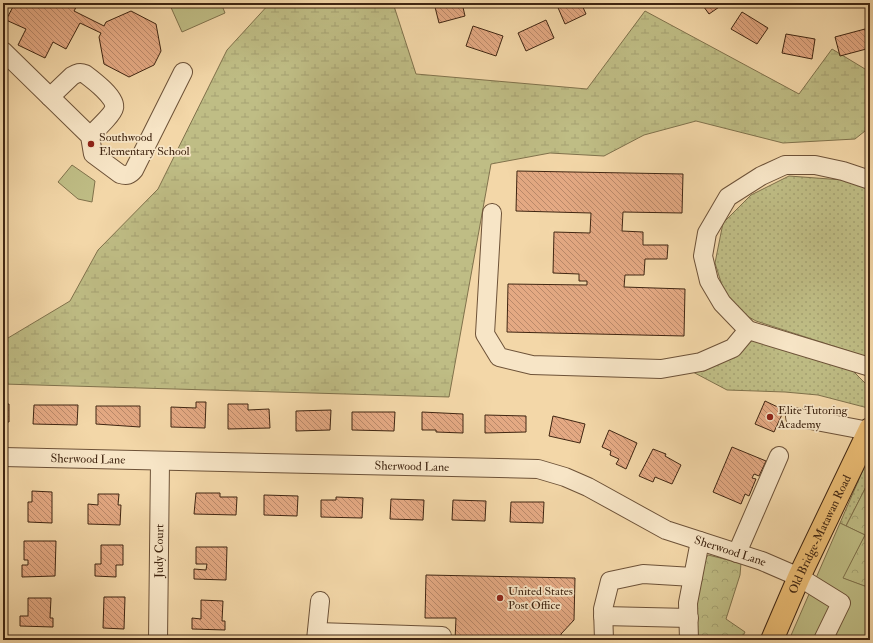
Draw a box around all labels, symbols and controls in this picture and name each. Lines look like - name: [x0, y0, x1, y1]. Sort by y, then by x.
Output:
- place label: Southwood Elementary School: [99, 130, 190, 159]
- marker: Southwood Elementary School: [86, 139, 96, 149]
- place label: Elite Tutoring Academy: [777, 403, 849, 432]
- marker: Elite Tutoring Academy: [765, 412, 775, 422]
- street label: Sherwood Lane: [50, 451, 125, 468]
- street label: Sherwood Lane: [374, 458, 449, 475]
- street label: Old Bridge-Matawan Road: [786, 473, 855, 596]
- street label: Judy Court: [152, 524, 167, 579]
- street label: Sherwood Lane: [692, 533, 768, 570]
- place label: United States Post Office: [508, 584, 573, 613]
- marker: United States Post Office: [495, 593, 505, 603]

